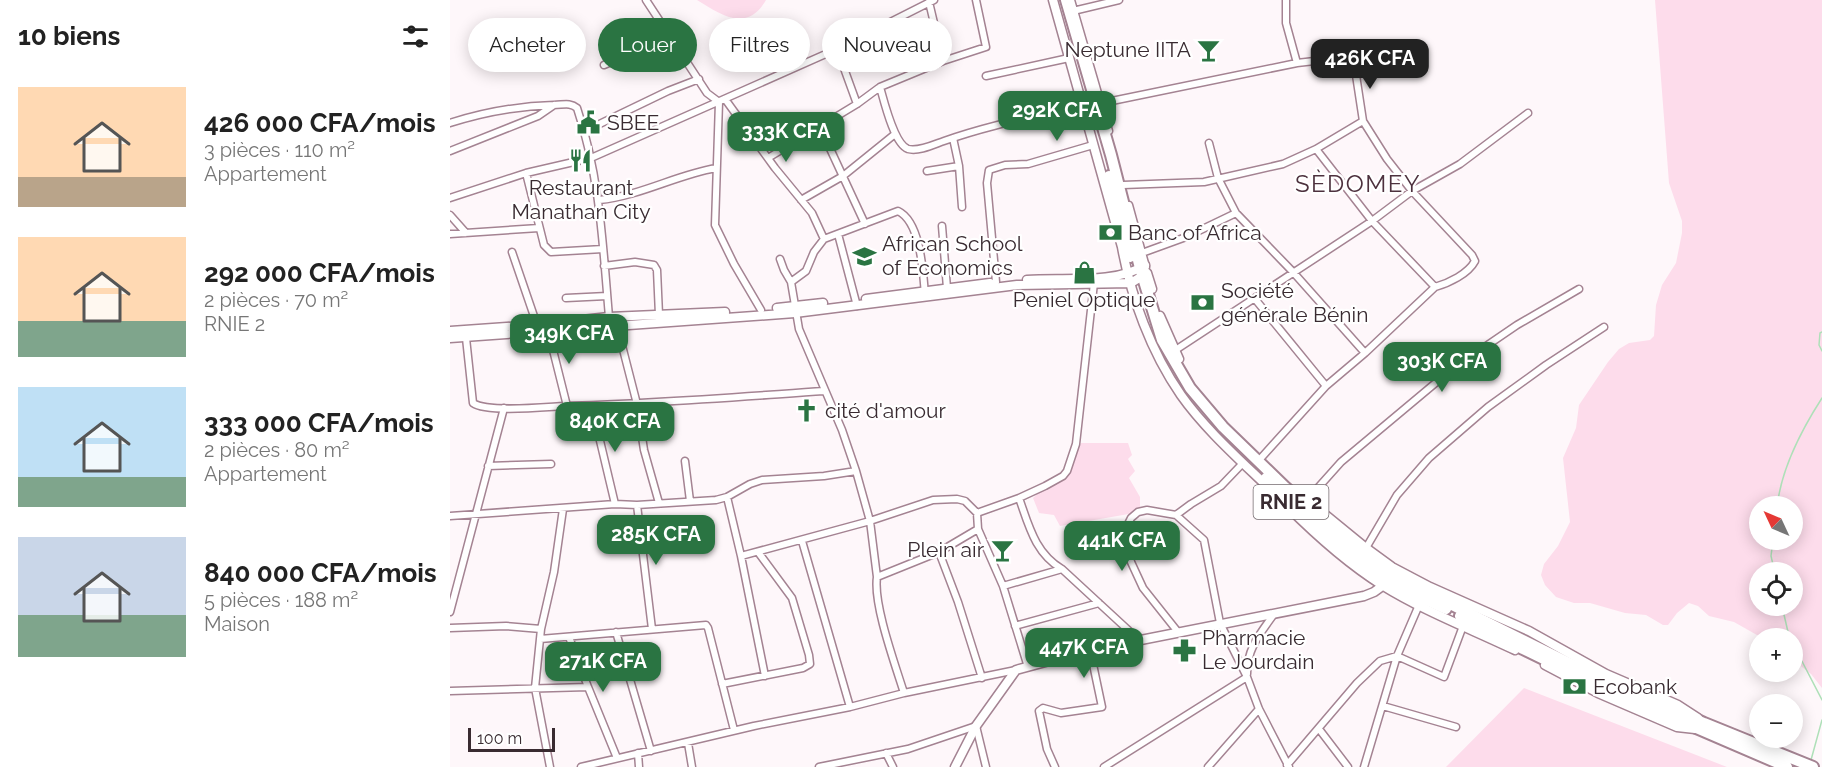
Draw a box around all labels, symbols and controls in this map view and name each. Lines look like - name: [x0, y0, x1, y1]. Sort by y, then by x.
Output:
- chip: Acheter: [468, 18, 586, 72]
- chip: Louer: [598, 18, 697, 72]
- chip: Filtres: [709, 18, 810, 72]
- chip: Nouveau: [822, 18, 952, 72]
- icon: filters: [399, 20, 432, 53]
- text: 10 biens: [18, 21, 120, 51]
- place label: Neptune IITA: [1064, 37, 1191, 62]
- bar icon: Neptune IITA: [1196, 37, 1222, 63]
- pin: 426K CFA: [1308, 39, 1432, 90]
- text: 426K CFA: [1325, 46, 1415, 70]
- pin: 292K CFA: [995, 91, 1119, 142]
- text: 292K CFA: [1012, 98, 1102, 122]
- text: 426 000 CFA/mois: [204, 108, 435, 138]
- public building icon: SBEE: [576, 110, 602, 136]
- place label: SBEE: [607, 110, 659, 135]
- icon: home: [66, 111, 138, 183]
- pin: 333K CFA: [724, 112, 848, 163]
- text: 333K CFA: [741, 119, 831, 143]
- text: 3 pièces · 110 m²: [204, 138, 355, 162]
- restaurant icon: Restaurant Manathan City: [568, 147, 594, 173]
- text: Appartement: [204, 162, 327, 186]
- district label: SÈDOMEY: [1295, 169, 1421, 198]
- place label: Restaurant Manathan City: [511, 175, 651, 224]
- bank icon: Banc of Africa: [1097, 220, 1123, 246]
- place label: Banc of Africa: [1128, 220, 1262, 245]
- place label: African School of Economics: [882, 231, 1023, 280]
- school or university icon: African School of Economics: [851, 243, 877, 269]
- text: 292 000 CFA/mois: [204, 258, 435, 288]
- shop icon: Peniel Optique: [1071, 259, 1097, 285]
- icon: home: [66, 261, 138, 333]
- place label: Société générale Bénin: [1221, 278, 1368, 327]
- place label: Peniel Optique: [1013, 287, 1155, 312]
- text: 2 pièces · 70 m²: [204, 288, 348, 312]
- bank icon: Société générale Bénin: [1190, 290, 1216, 316]
- text: RNIE 2: [204, 312, 265, 336]
- pin: 349K CFA: [507, 314, 631, 365]
- text: 349K CFA: [524, 321, 614, 345]
- pin: 303K CFA: [1380, 342, 1504, 393]
- text: 303K CFA: [1397, 349, 1487, 373]
- church icon: cité d'amour: [794, 398, 820, 424]
- place label: cité d'amour: [825, 398, 946, 423]
- pin: 840K CFA: [553, 402, 677, 453]
- text: 333 000 CFA/mois: [204, 408, 434, 438]
- text: 840K CFA: [569, 409, 661, 433]
- icon: home: [66, 411, 138, 483]
- text: 2 pièces · 80 m²: [204, 438, 350, 462]
- text: Appartement: [204, 462, 327, 486]
- road number: RNIE 2: [1254, 485, 1328, 519]
- north arrow: [1749, 496, 1803, 550]
- map controls: [1749, 496, 1803, 748]
- pin: 285K CFA: [594, 515, 718, 566]
- pin: 441K CFA: [1060, 521, 1184, 572]
- text: 285K CFA: [611, 522, 701, 546]
- text: 441K CFA: [1078, 528, 1166, 552]
- place label: Plein air: [907, 537, 985, 562]
- bar icon: Plein air: [989, 537, 1015, 563]
- text: 840 000 CFA/mois: [204, 558, 437, 588]
- icon: home: [66, 561, 138, 633]
- button: locate: [1749, 562, 1803, 616]
- text: 5 pièces · 188 m²: [204, 588, 358, 612]
- text: Maison: [204, 612, 270, 636]
- place label: Pharmacie Le Jourdain: [1202, 625, 1314, 674]
- pin: 447K CFA: [1022, 628, 1146, 679]
- button: +: [1749, 628, 1803, 682]
- text: 447K CFA: [1039, 635, 1129, 659]
- pharmacy icon: Pharmacie Le Jourdain: [1171, 637, 1197, 663]
- pin: 271K CFA: [541, 642, 665, 693]
- text: 271K CFA: [559, 649, 647, 673]
- bank icon: Ecobank: [1562, 674, 1588, 700]
- place label: Ecobank: [1593, 674, 1677, 699]
- button: −: [1749, 694, 1803, 748]
- scale bar: [468, 725, 555, 752]
- text: 100 m: [477, 729, 522, 748]

